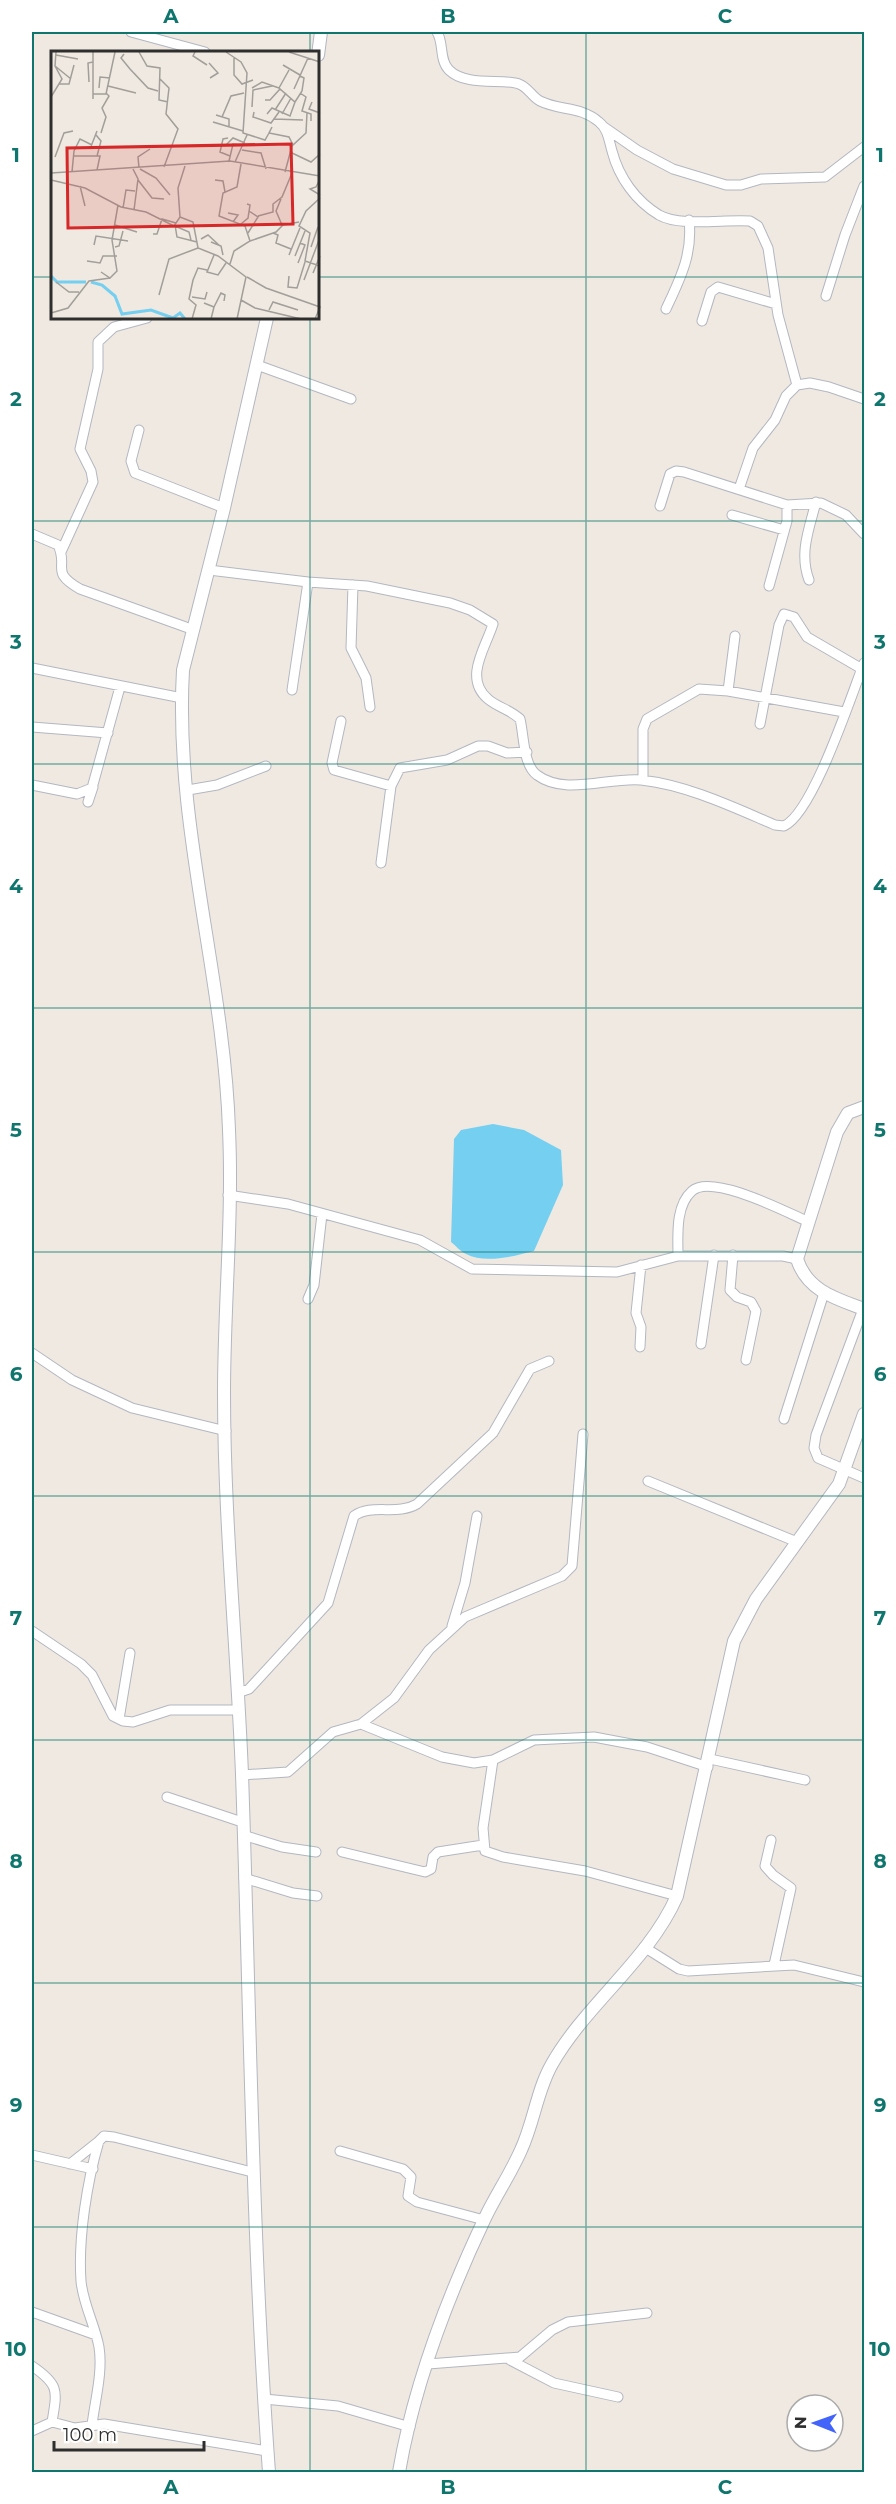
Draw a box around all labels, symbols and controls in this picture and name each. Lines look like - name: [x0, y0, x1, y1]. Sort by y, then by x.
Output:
- text: A: [162, 4, 179, 28]
- text: B: [440, 4, 456, 28]
- text: C: [718, 4, 733, 28]
- inset map: [51, 51, 320, 320]
- text: 1: [12, 143, 20, 167]
- text: 1: [876, 143, 884, 167]
- text: 2: [10, 387, 22, 411]
- text: 2: [874, 387, 886, 411]
- text: 3: [9, 630, 22, 654]
- text: 3: [873, 630, 886, 654]
- text: 4: [9, 874, 23, 898]
- text: 4: [873, 874, 887, 898]
- text: 5: [10, 1118, 22, 1142]
- text: 5: [874, 1118, 886, 1142]
- text: 6: [10, 1362, 23, 1386]
- text: 6: [874, 1362, 887, 1386]
- text: 7: [10, 1606, 22, 1630]
- text: 7: [874, 1606, 886, 1630]
- text: 8: [9, 1849, 23, 1873]
- text: 8: [873, 1849, 887, 1873]
- text: 9: [10, 2093, 22, 2117]
- text: 9: [874, 2093, 886, 2117]
- text: 10: [5, 2337, 27, 2361]
- text: 10: [869, 2337, 891, 2361]
- north arrow: [785, 2393, 845, 2453]
- scale bar: [54, 2414, 204, 2452]
- text: N: [791, 2416, 810, 2429]
- text: 100 m: [63, 2424, 117, 2446]
- text: A: [162, 2475, 179, 2499]
- text: B: [440, 2475, 456, 2499]
- text: C: [718, 2475, 733, 2499]

